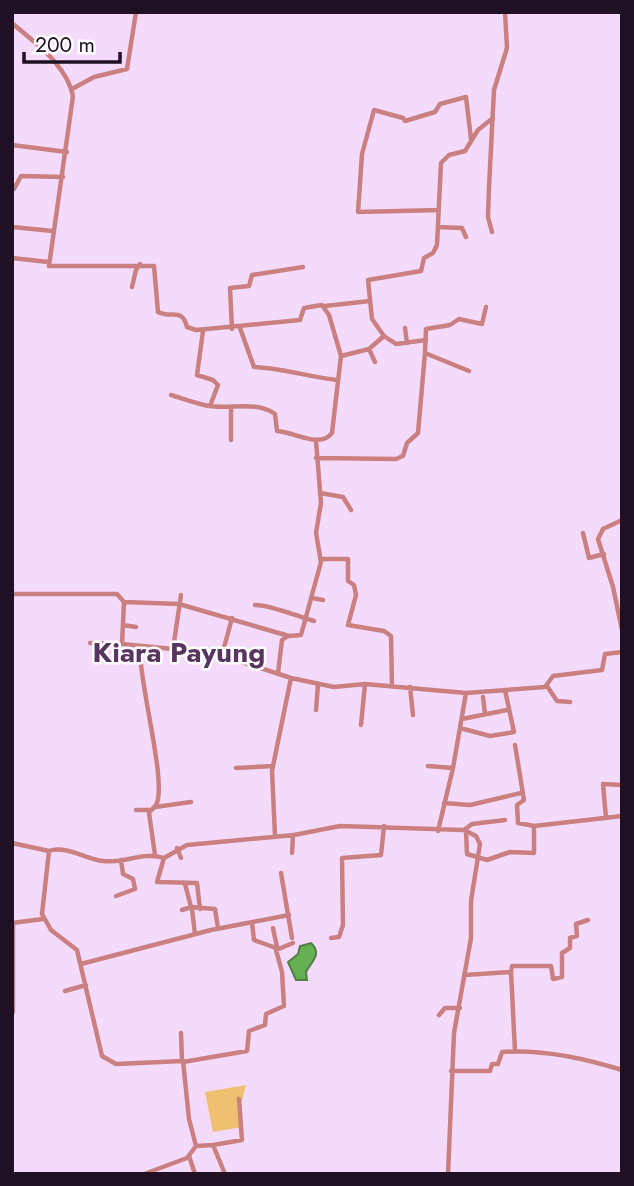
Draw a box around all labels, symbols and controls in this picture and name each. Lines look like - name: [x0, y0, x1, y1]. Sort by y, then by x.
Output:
- scale bar: [24, 21, 121, 65]
- text: 200 m: [35, 30, 95, 60]
- district label: Kiara Payung: [93, 632, 265, 673]

